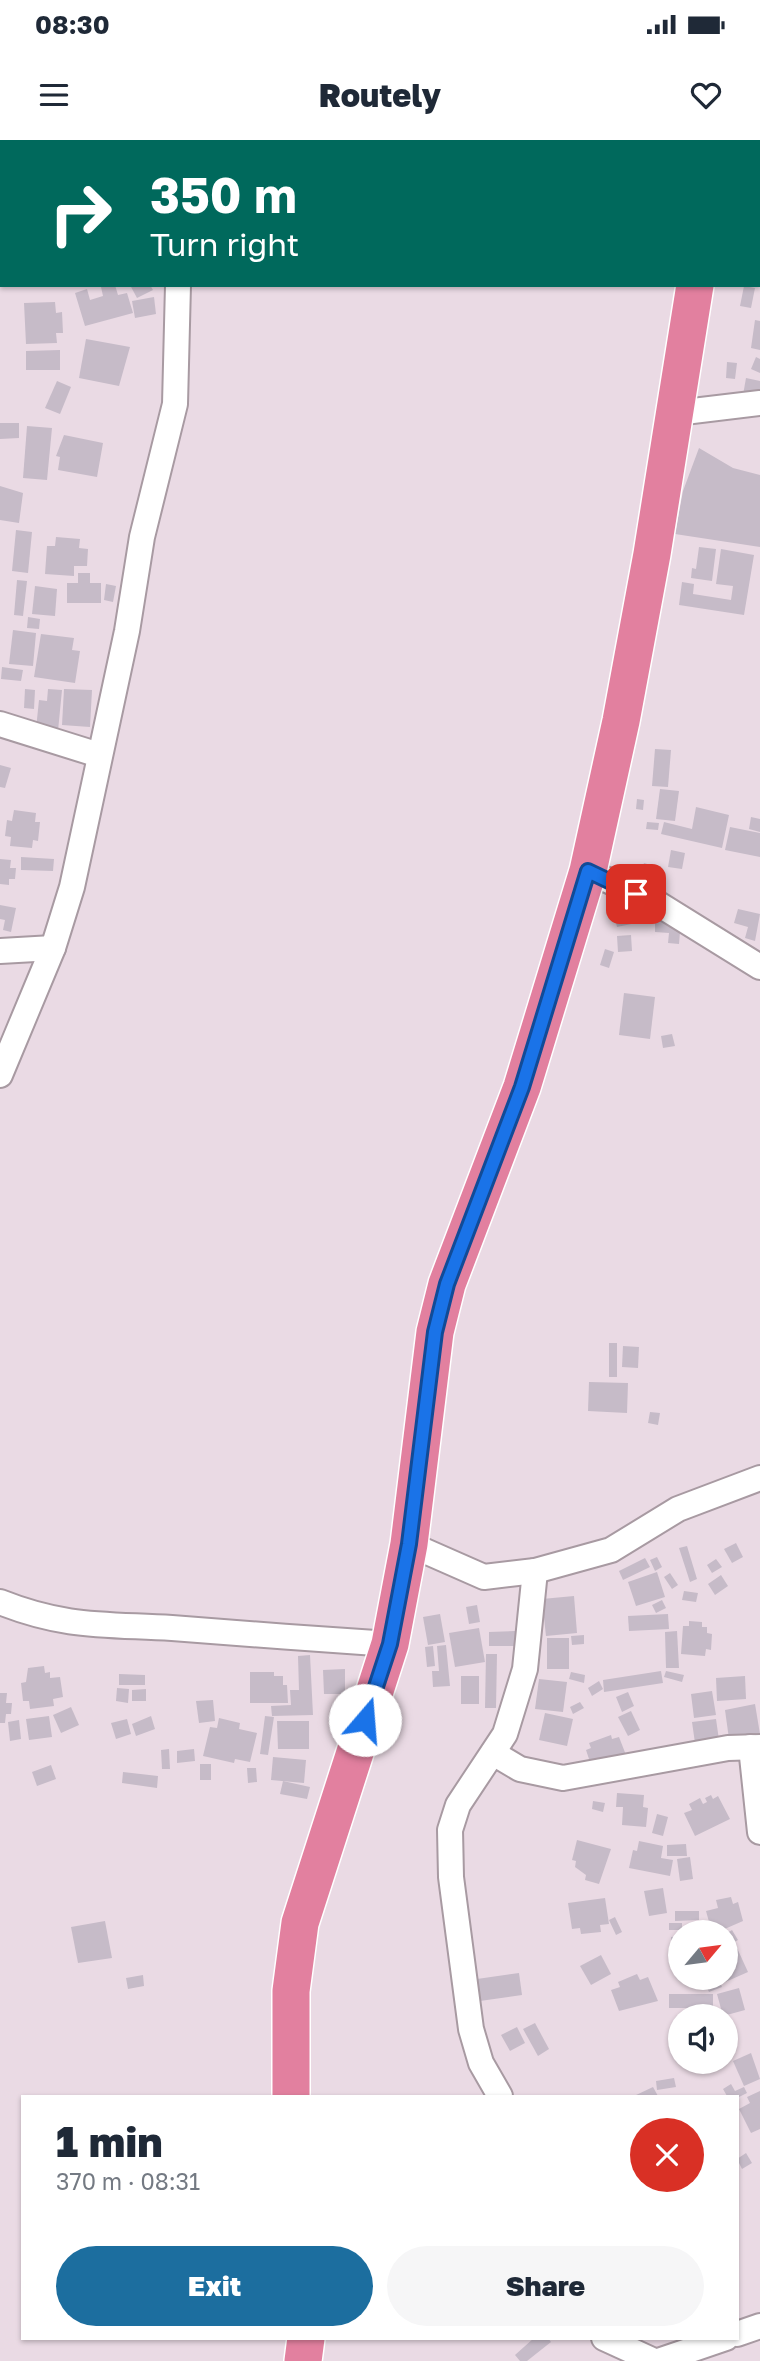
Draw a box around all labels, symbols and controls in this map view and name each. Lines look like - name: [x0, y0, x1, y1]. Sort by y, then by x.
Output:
- text: 08:30: [35, 9, 110, 40]
- icon: menu: [35, 76, 73, 114]
- text: Routely: [319, 76, 441, 114]
- icon: heart: [687, 76, 725, 114]
- text: 350 m: [150, 165, 297, 224]
- icon: right: [35, 168, 126, 259]
- text: Turn right: [150, 225, 299, 263]
- pin: [606, 864, 666, 924]
- icon: arrive: [617, 875, 655, 913]
- position arrow: [328, 1683, 402, 1757]
- north arrow: [668, 1920, 738, 1990]
- map controls: [668, 1920, 738, 2074]
- button: sound: [668, 2004, 738, 2074]
- text: 1 min: [56, 2116, 163, 2166]
- button: close: [630, 2118, 704, 2192]
- text: 370 m · 08:31: [56, 2167, 200, 2195]
- button: Exit: [56, 2246, 373, 2326]
- button: Share: [387, 2246, 704, 2326]

